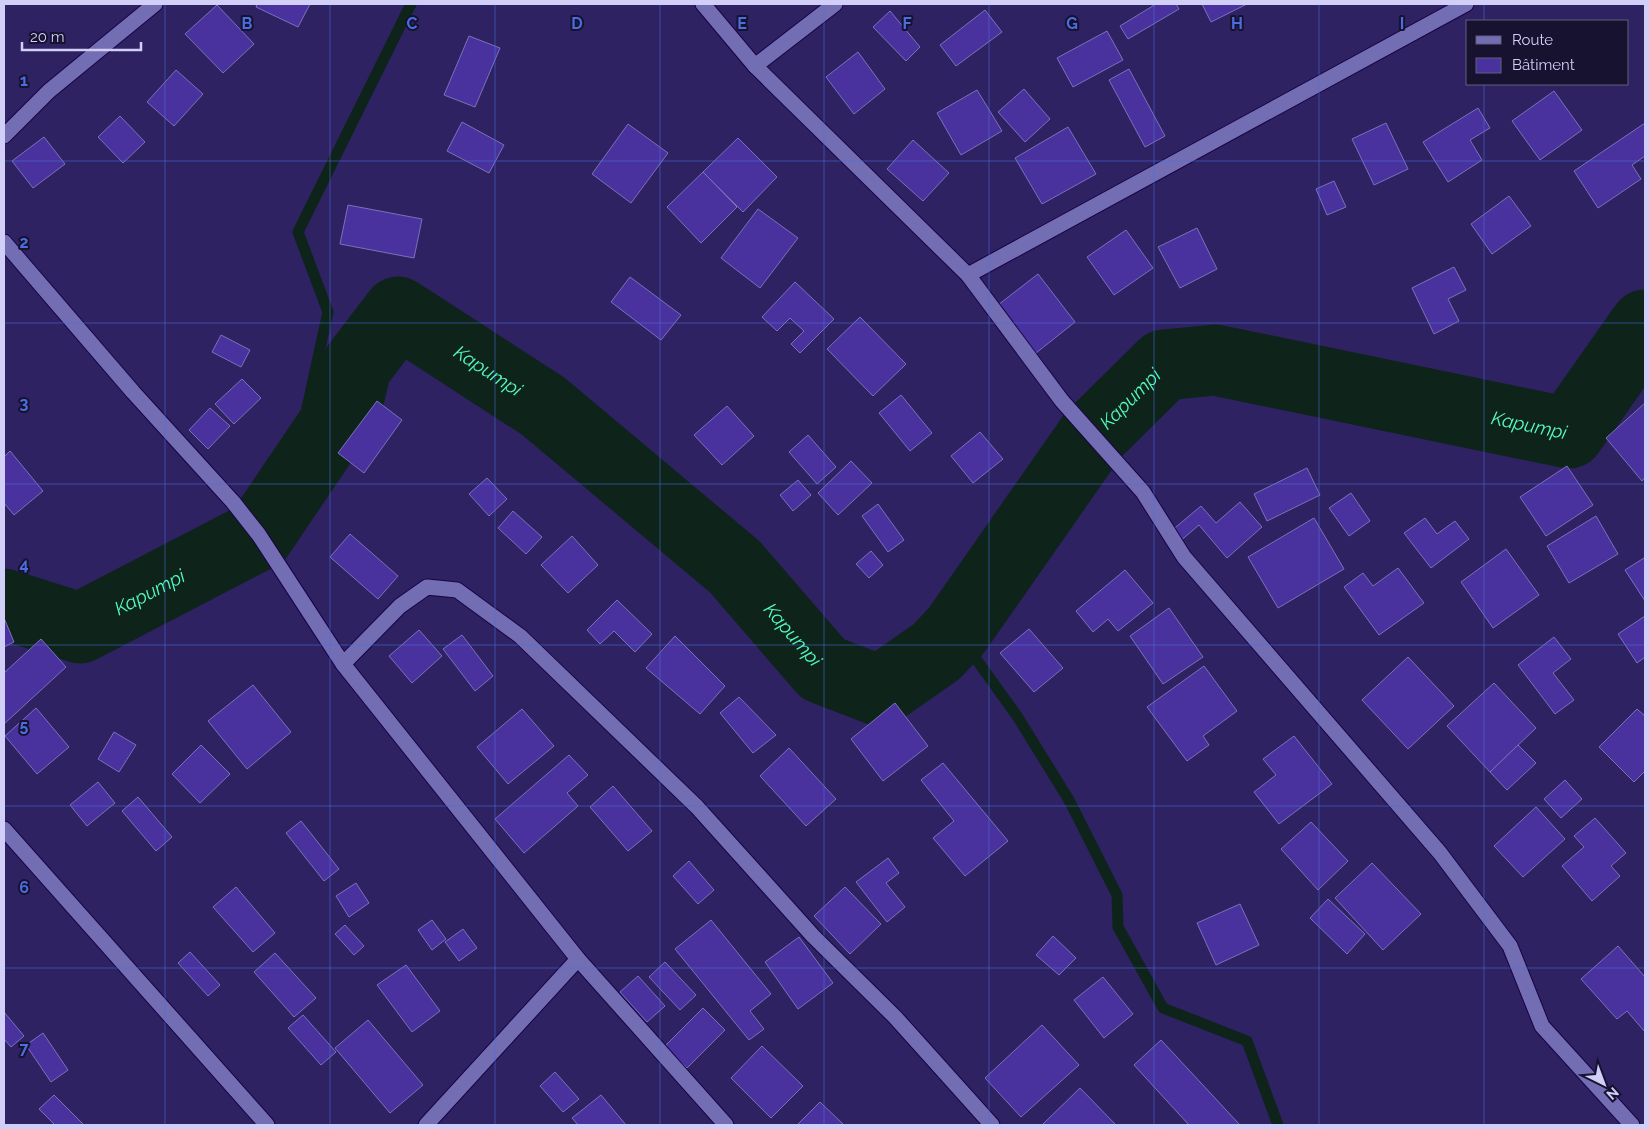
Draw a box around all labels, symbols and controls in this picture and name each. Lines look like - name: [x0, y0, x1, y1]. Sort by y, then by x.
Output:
- text: B: [242, 14, 253, 33]
- text: C: [407, 14, 418, 33]
- text: D: [571, 14, 583, 33]
- text: E: [737, 14, 747, 33]
- text: F: [902, 14, 912, 33]
- text: G: [1066, 14, 1078, 33]
- text: H: [1231, 14, 1243, 33]
- text: I: [1400, 14, 1404, 33]
- scale bar: [22, 20, 141, 52]
- legend: [1466, 20, 1629, 85]
- text: 20 m: [30, 28, 65, 46]
- text: Route: [1512, 31, 1553, 49]
- text: Bâtiment: [1512, 56, 1575, 74]
- text: 1: [20, 71, 28, 90]
- text: 2: [19, 233, 29, 252]
- water label: Kapumpi: [450, 340, 527, 401]
- water label: Kapumpi: [1095, 363, 1166, 433]
- text: 3: [20, 394, 29, 413]
- water label: Kapumpi: [1490, 406, 1570, 443]
- text: 4: [19, 555, 29, 574]
- water label: Kapumpi: [110, 564, 189, 619]
- water label: Kapumpi: [760, 598, 827, 671]
- text: 5: [20, 716, 29, 735]
- text: 6: [19, 878, 29, 897]
- text: 7: [20, 1039, 29, 1058]
- north arrow: [1579, 1059, 1629, 1109]
- text: N: [1603, 1084, 1622, 1103]

